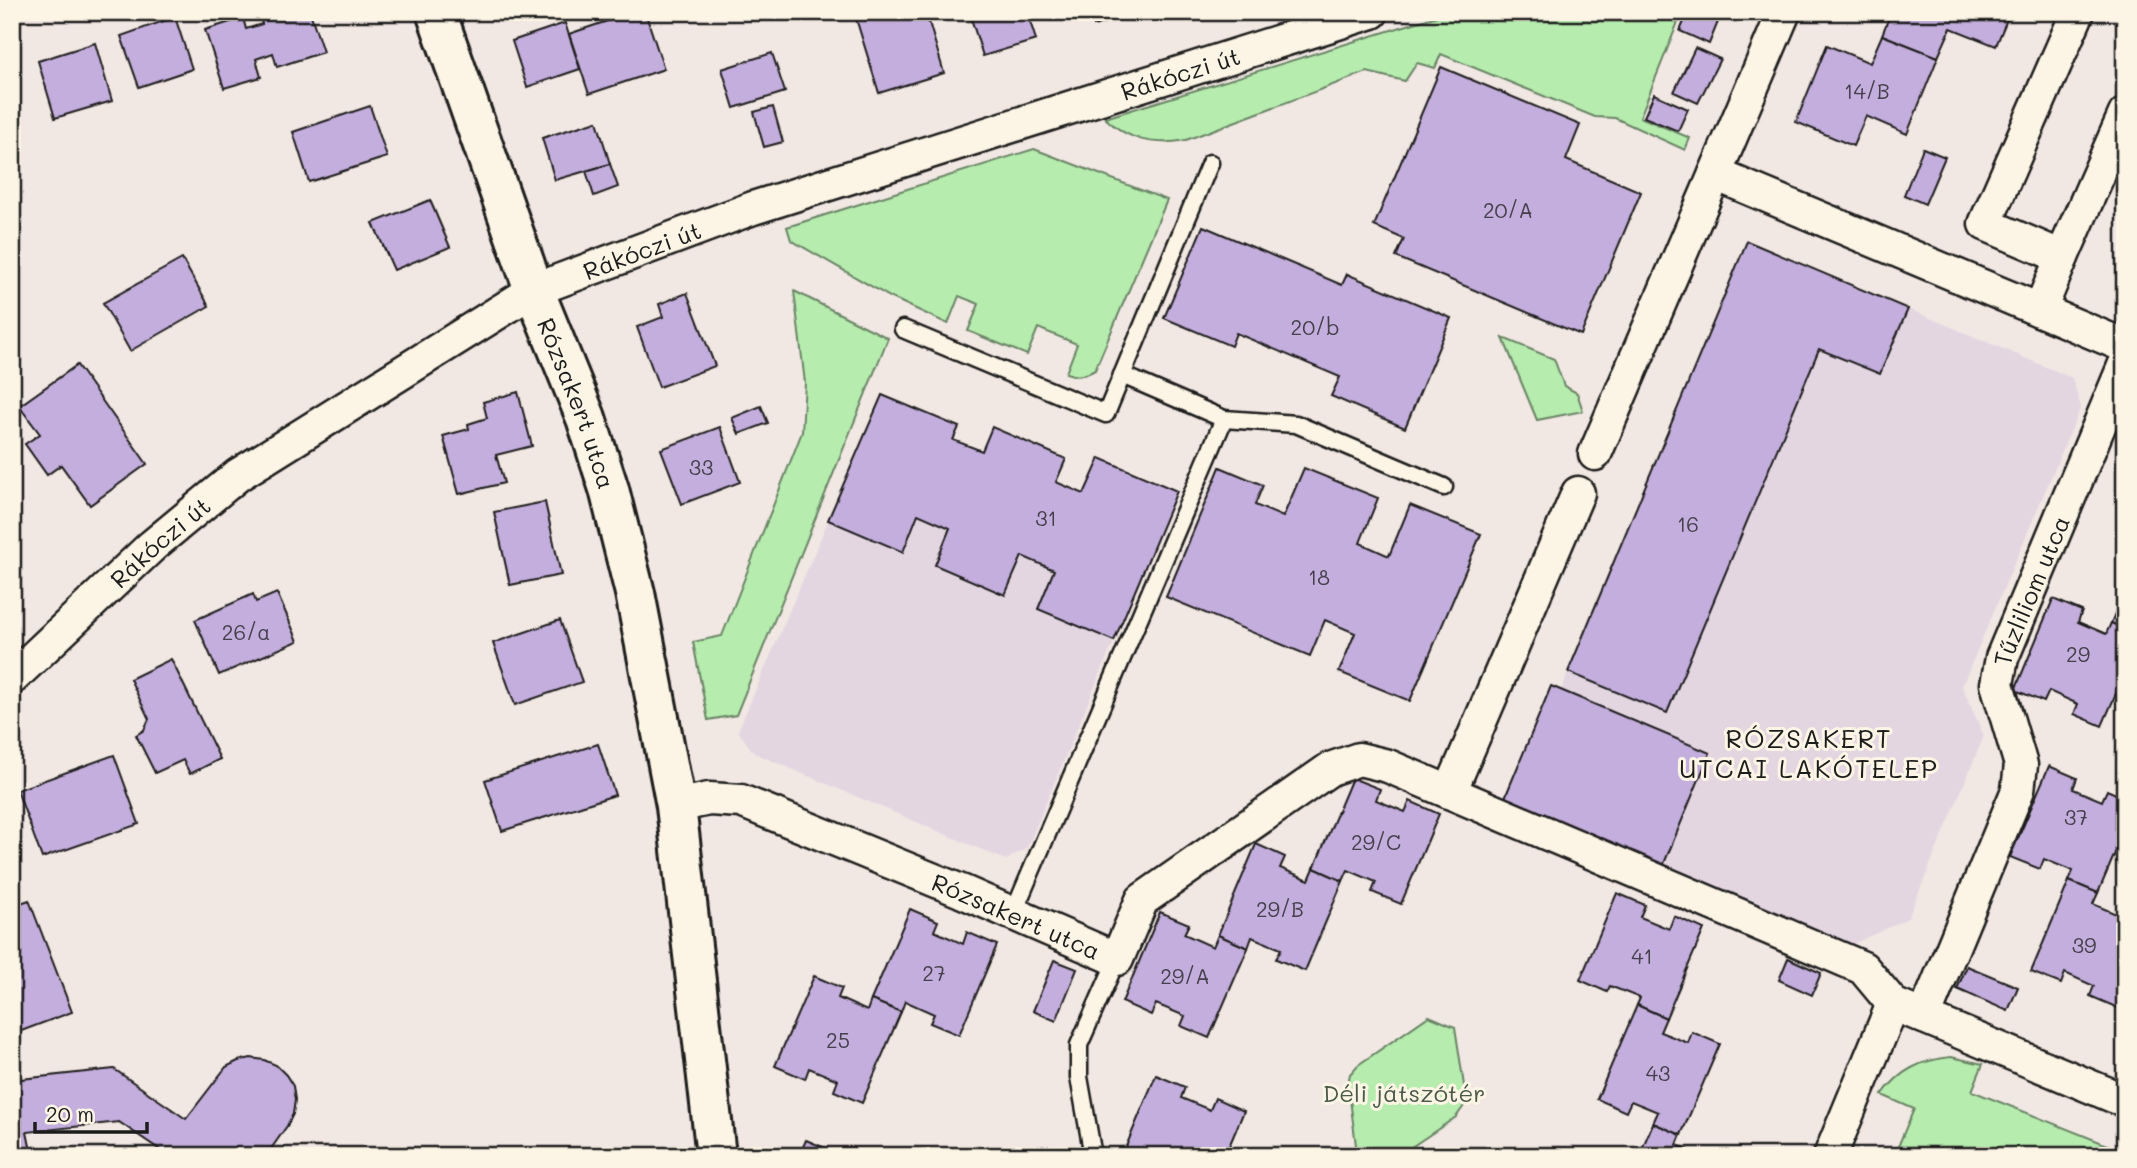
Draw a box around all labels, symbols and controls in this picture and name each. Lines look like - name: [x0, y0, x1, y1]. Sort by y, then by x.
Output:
- street label: Rákóczi út: [1117, 39, 1244, 106]
- house number: 14/B: [1844, 77, 1890, 104]
- house number: 20/A: [1483, 196, 1533, 223]
- street label: Rákóczi út: [578, 213, 705, 286]
- street label: Rózsakert utca: [531, 313, 623, 492]
- house number: 20/b: [1290, 313, 1340, 340]
- house number: 33: [689, 453, 713, 480]
- street label: Rákóczi út: [103, 489, 216, 594]
- house number: 31: [1035, 504, 1057, 531]
- house number: 16: [1677, 510, 1699, 537]
- street label: Tűzliliom utca: [1985, 510, 2076, 668]
- house number: 18: [1308, 563, 1330, 590]
- house number: 26/a: [222, 618, 270, 645]
- house number: 29: [2066, 640, 2090, 667]
- district label: RÓZSAKERT UTCAI LAKÓTELEP: [1679, 721, 1939, 785]
- house number: 37: [2064, 803, 2088, 830]
- house number: 29/C: [1351, 828, 1401, 855]
- street label: Rózsakert utca: [928, 865, 1105, 965]
- house number: 29/B: [1256, 895, 1304, 922]
- house number: 39: [2072, 931, 2096, 958]
- house number: 41: [1631, 942, 1653, 969]
- house number: 27: [922, 959, 946, 986]
- house number: 29/A: [1160, 962, 1210, 989]
- house number: 25: [826, 1026, 850, 1053]
- house number: 43: [1646, 1059, 1670, 1086]
- park label: Déli játszótér: [1323, 1077, 1485, 1108]
- scale bar: [35, 1091, 147, 1135]
- text: 20 m: [46, 1100, 94, 1127]

